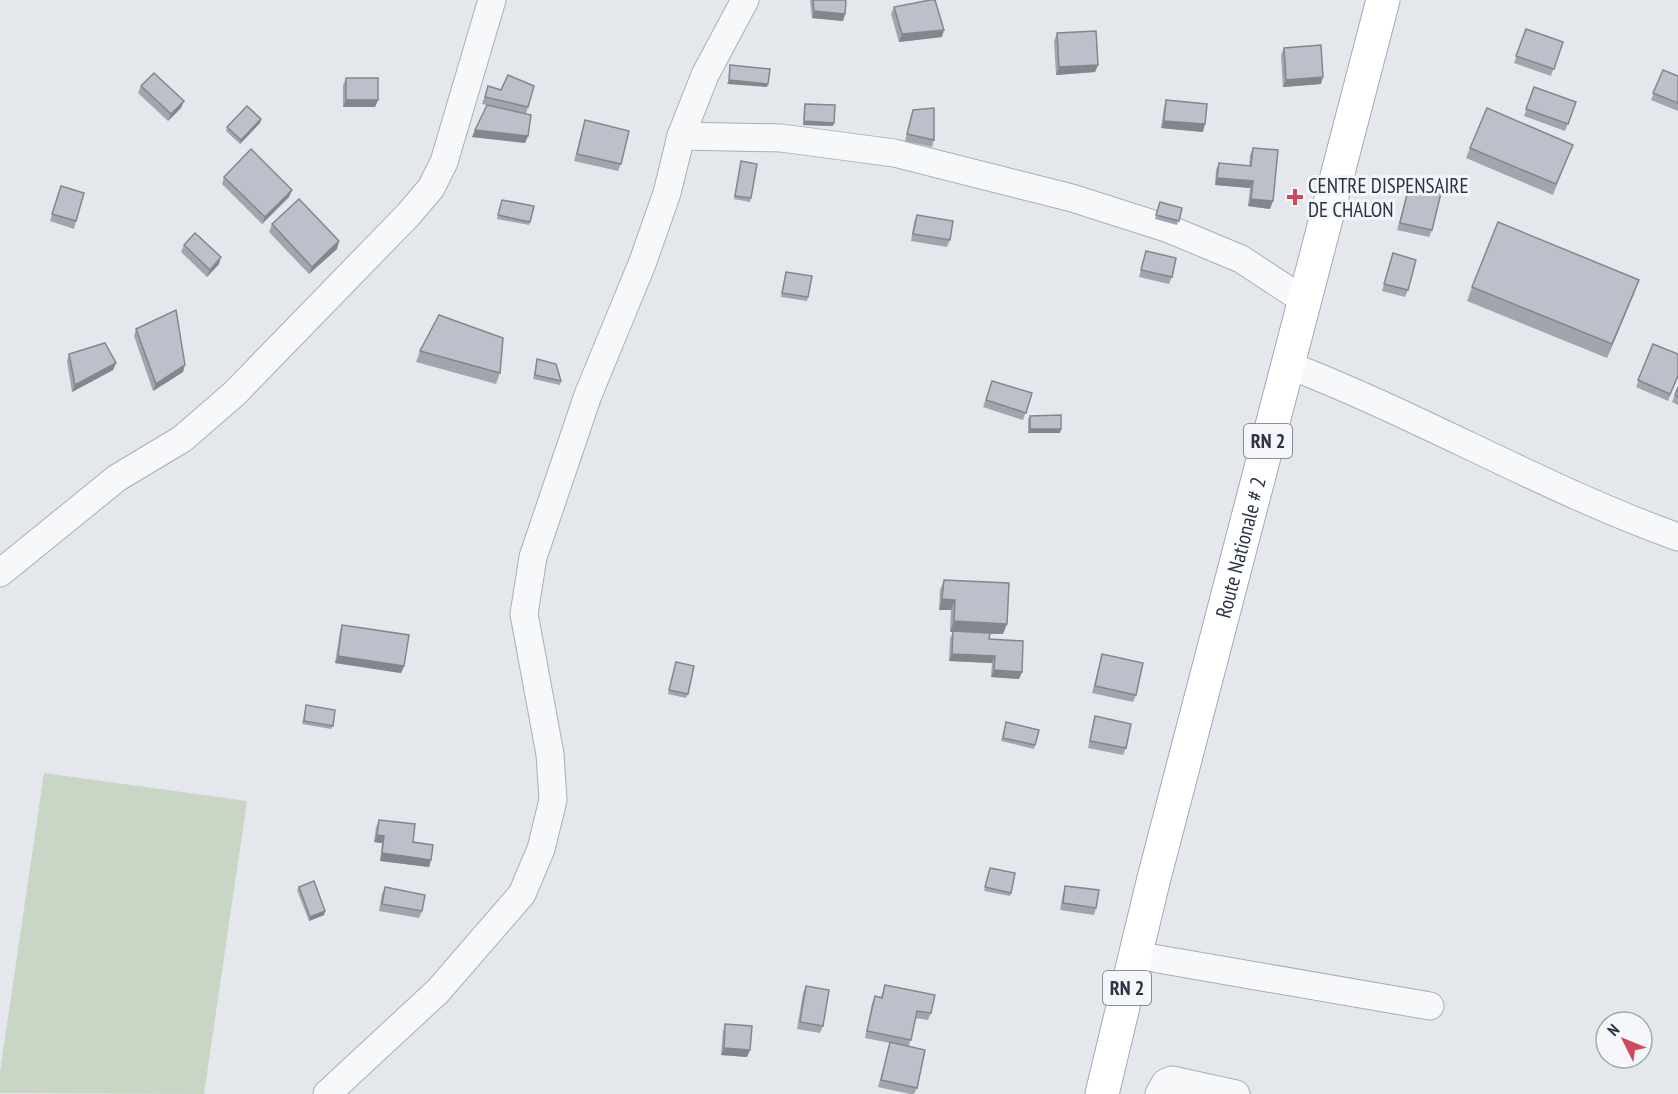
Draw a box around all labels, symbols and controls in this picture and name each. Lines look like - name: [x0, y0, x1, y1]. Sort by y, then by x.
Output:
- place label: CENTRE DISPENSAIRE DE CHALON: [1308, 172, 1468, 223]
- marker: CENTRE DISPENSAIRE DE CHALON: [1286, 188, 1304, 206]
- road number: RN 2: [1244, 424, 1292, 458]
- street label: Route Nationale # 2: [1209, 474, 1272, 621]
- road number: RN 2: [1103, 971, 1151, 1005]
- north arrow: [1594, 1010, 1654, 1070]
- text: N: [1603, 1020, 1623, 1040]

